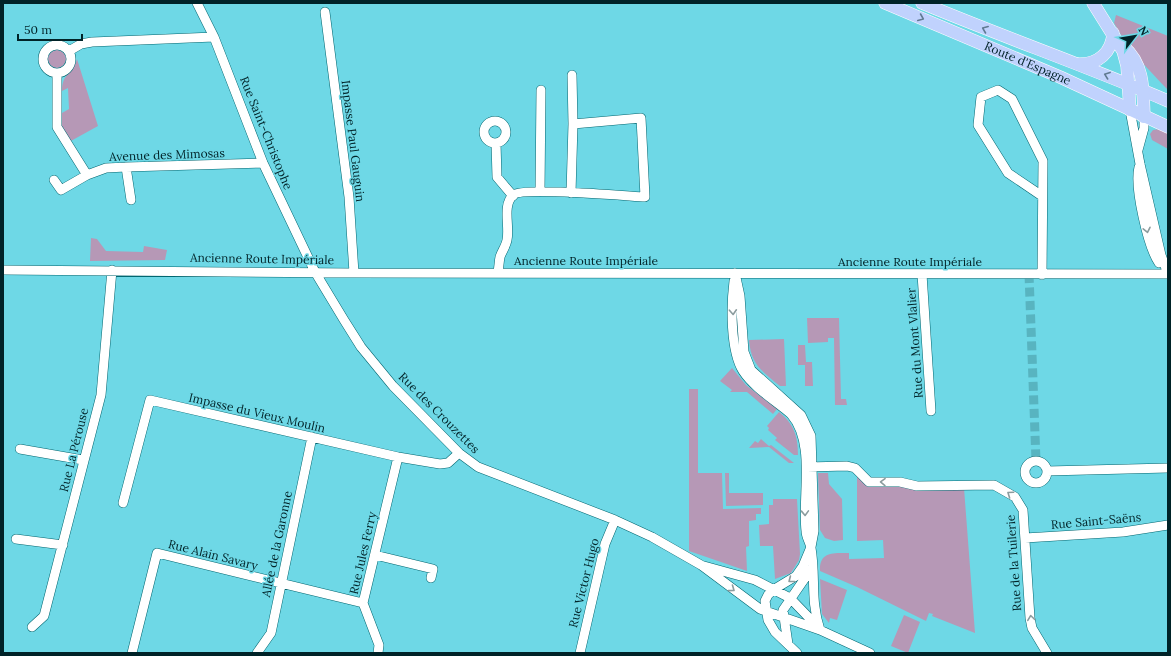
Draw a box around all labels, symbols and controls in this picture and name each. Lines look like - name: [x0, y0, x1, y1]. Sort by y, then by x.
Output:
- one-way arrow: [916, 13, 924, 21]
- scale bar: [18, 16, 82, 42]
- north arrow: [1115, 16, 1155, 56]
- text: 50 m: [24, 22, 52, 37]
- text: N: [1135, 24, 1152, 39]
- one-way arrow: [982, 26, 989, 34]
- street label: Route d'Espagne: [982, 38, 1074, 88]
- one-way arrow: [1104, 72, 1111, 80]
- street label: Rue Saint-Christophe: [237, 74, 296, 192]
- street label: Impasse Paul Gauguin: [339, 79, 368, 203]
- street label: Avenue des Mimosas: [108, 145, 226, 164]
- one-way arrow: [1143, 227, 1151, 233]
- street label: Ancienne Route Impériale: [189, 250, 335, 267]
- street label: Ancienne Route Impériale: [513, 253, 659, 268]
- street label: Ancienne Route Impériale: [837, 254, 983, 269]
- street label: Rue du Mont Vlalier: [903, 287, 926, 399]
- one-way arrow: [729, 309, 738, 315]
- street label: Rue des Crouzettes: [396, 369, 483, 457]
- street label: Impasse du Vieux Moulin: [187, 390, 327, 436]
- street label: Rue La Pérouse: [56, 406, 91, 493]
- one-way arrow: [880, 478, 886, 486]
- street label: Allée de la Garonne: [258, 489, 295, 599]
- one-way arrow: [1007, 491, 1014, 499]
- street label: Rue Jules Ferry: [346, 509, 379, 596]
- street label: Rue Saint-Saëns: [1050, 509, 1142, 532]
- one-way arrow: [801, 510, 809, 516]
- street label: Rue de la Tuilerie: [1003, 514, 1024, 612]
- street label: Rue Alain Savary: [167, 536, 260, 573]
- street label: Rue Victor Hugo: [565, 537, 602, 629]
- one-way arrow: [788, 575, 795, 582]
- one-way arrow: [728, 584, 735, 592]
- one-way arrow: [1027, 615, 1036, 622]

